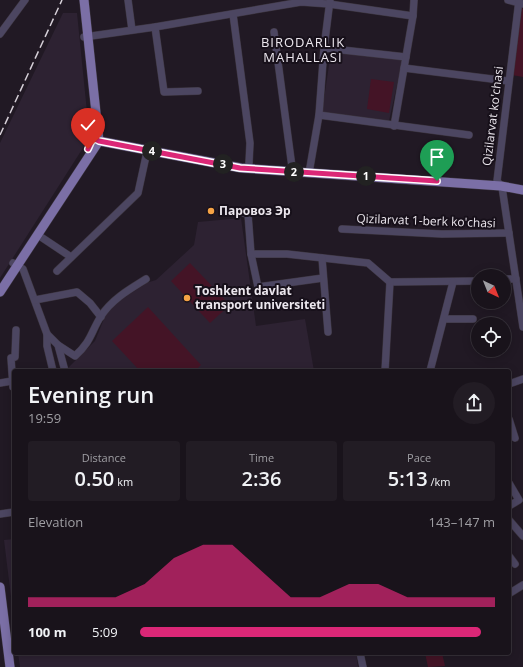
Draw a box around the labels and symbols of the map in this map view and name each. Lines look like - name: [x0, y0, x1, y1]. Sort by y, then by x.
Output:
- district label: BIRODARLIK MAHALLASI: [261, 33, 345, 66]
- street label: Qizilarvat ko'chasi: [478, 65, 507, 167]
- pin: [71, 108, 105, 149]
- pin: [420, 140, 454, 181]
- pin: 4: [142, 141, 162, 161]
- pin: 3: [213, 154, 233, 174]
- pin: 2: [284, 162, 304, 182]
- pin: 1: [356, 166, 376, 186]
- place label: Паровоз Эр: [219, 202, 291, 219]
- marker: Паровоз Эр: [206, 206, 216, 216]
- street label: Qizilarvat 1-berk ko'chasi: [356, 210, 496, 231]
- north arrow: [471, 269, 511, 309]
- place label: Toshkent davlat transport universiteti: [195, 282, 325, 313]
- marker: Toshkent davlat transport universiteti: [182, 293, 192, 303]

